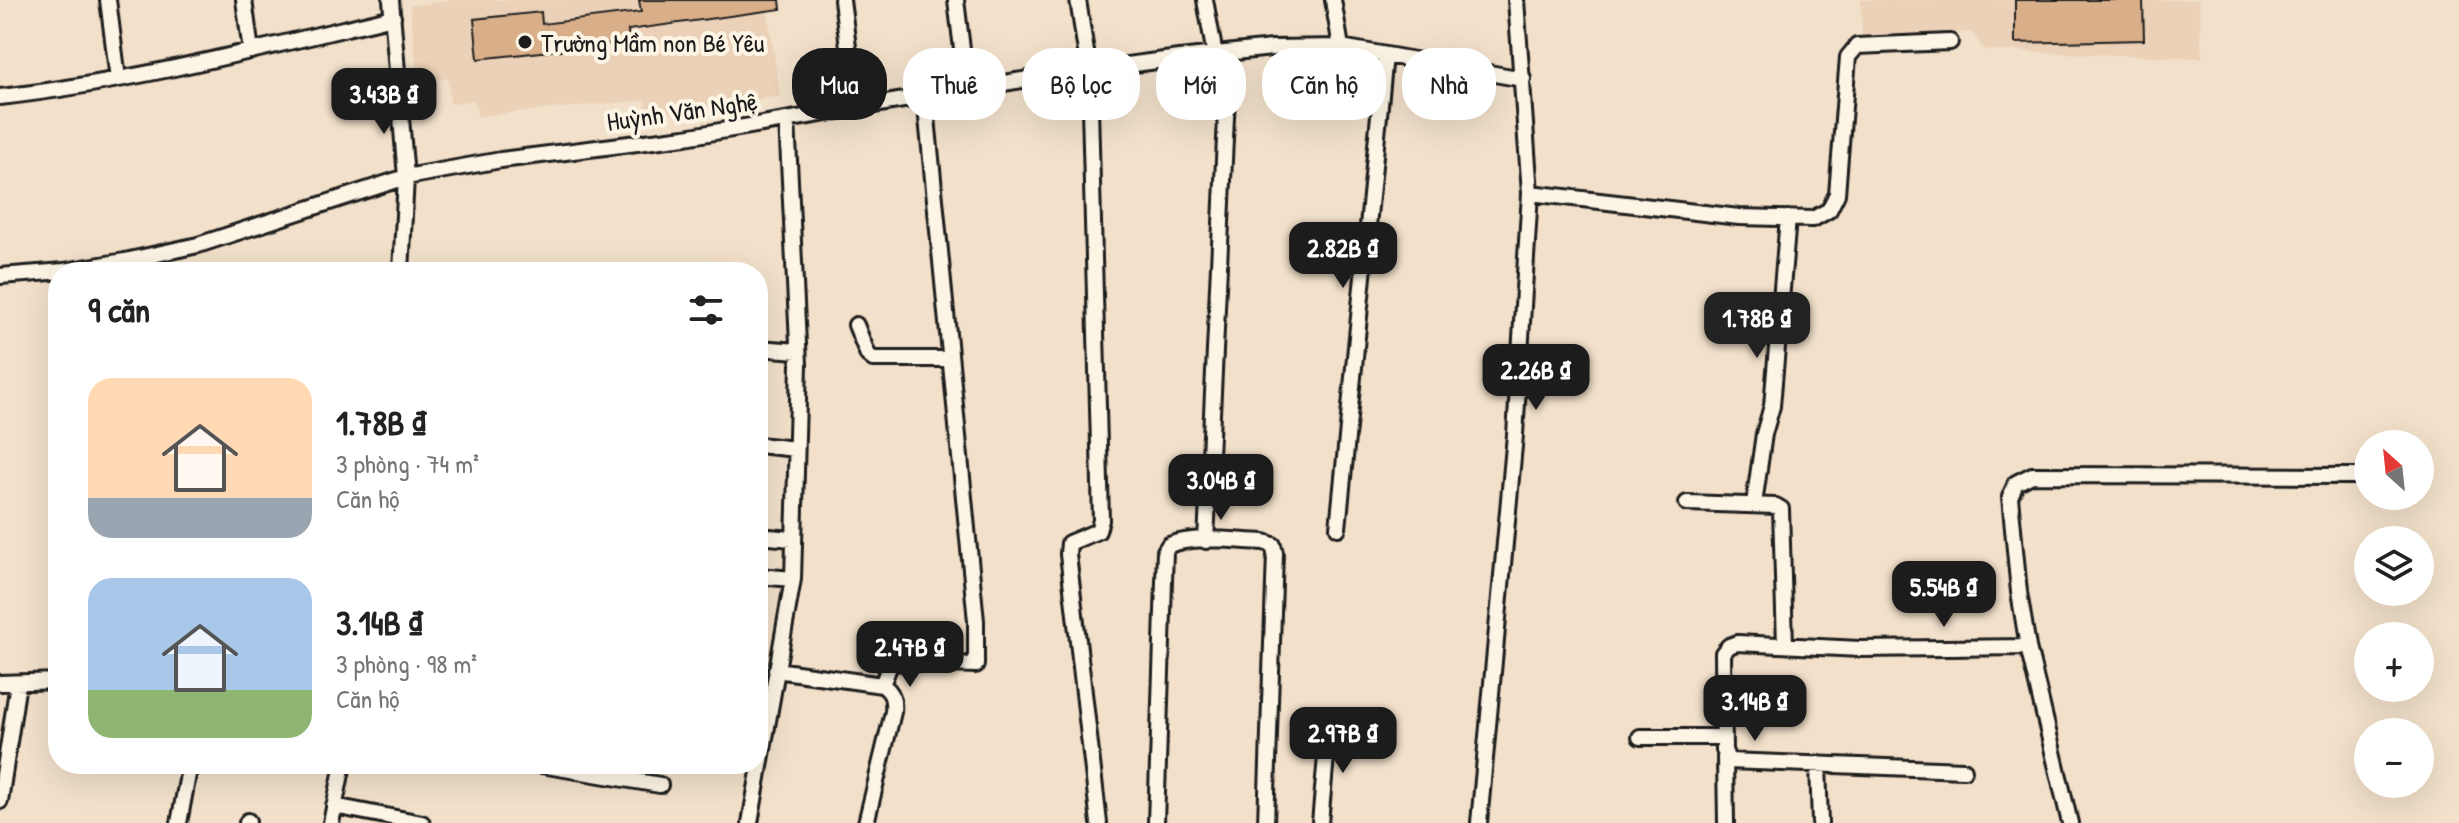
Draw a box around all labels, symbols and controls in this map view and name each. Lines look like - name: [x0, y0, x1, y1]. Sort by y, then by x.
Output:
- place label: Trường Mầm non Bé Yêu: [541, 25, 764, 60]
- marker: Trường Mầm non Bé Yêu: [516, 33, 534, 51]
- chip: Mua: [792, 48, 887, 120]
- chip: Thuê: [903, 48, 1006, 120]
- chip: Bộ lọc: [1022, 48, 1140, 120]
- chip: Mới: [1156, 48, 1246, 120]
- chip: Căn hộ: [1262, 48, 1386, 120]
- chip: Nhà: [1402, 48, 1496, 120]
- pin: 3.43B ₫: [310, 68, 458, 136]
- text: 3.43B ₫: [349, 76, 419, 111]
- street label: Huỳnh Văn Nghệ: [605, 83, 759, 139]
- pin: 2.82B ₫: [1269, 222, 1417, 290]
- text: 2.82B ₫: [1307, 230, 1379, 265]
- text: 9 căn: [88, 287, 150, 333]
- icon: filters: [684, 288, 728, 332]
- pin: 1.78B ₫: [1683, 292, 1831, 360]
- text: 1.78B ₫: [1722, 300, 1792, 335]
- pin: 2.26B ₫: [1462, 344, 1610, 412]
- text: 2.26B ₫: [1501, 352, 1571, 387]
- text: 1.78B ₫: [336, 400, 427, 446]
- icon: home: [152, 410, 248, 506]
- north arrow: [2354, 430, 2434, 510]
- map controls: [2354, 430, 2434, 798]
- text: 3 phòng · 74 m²: [336, 446, 479, 481]
- pin: 3.04B ₫: [1147, 454, 1295, 522]
- text: 3.04B ₫: [1186, 462, 1256, 497]
- text: Căn hộ: [336, 481, 400, 516]
- button: layers: [2354, 526, 2434, 606]
- pin: 5.54B ₫: [1870, 561, 2018, 629]
- text: 5.54B ₫: [1910, 569, 1978, 604]
- text: 3.14B ₫: [336, 600, 424, 646]
- icon: home: [152, 610, 248, 706]
- pin: 2.47B ₫: [836, 621, 984, 689]
- button: +: [2354, 622, 2434, 702]
- text: 2.47B ₫: [875, 629, 945, 664]
- text: 3 phòng · 98 m²: [336, 646, 477, 681]
- pin: 3.14B ₫: [1681, 675, 1829, 743]
- text: Căn hộ: [336, 681, 400, 716]
- text: 3.14B ₫: [1721, 683, 1789, 718]
- pin: 2.97B ₫: [1269, 707, 1417, 775]
- text: 2.97B ₫: [1308, 715, 1378, 750]
- button: −: [2354, 718, 2434, 798]

